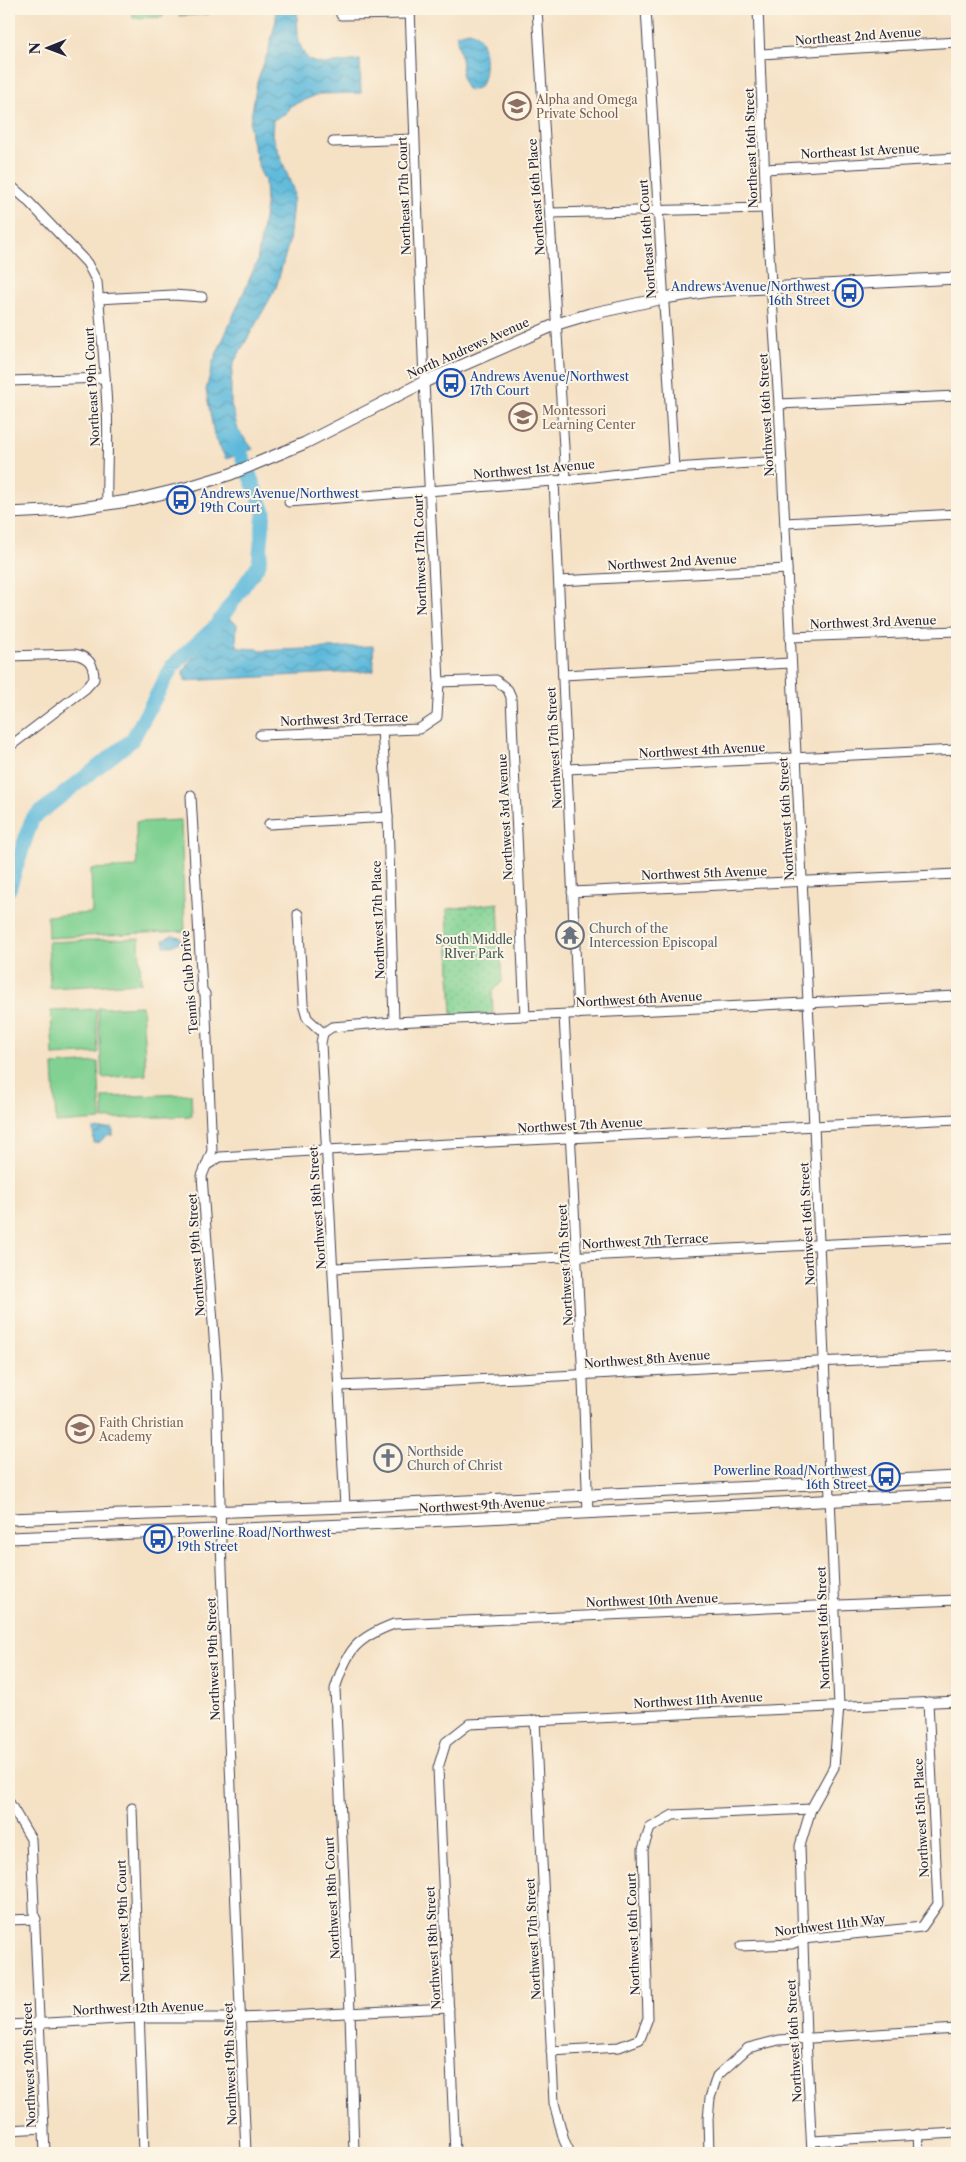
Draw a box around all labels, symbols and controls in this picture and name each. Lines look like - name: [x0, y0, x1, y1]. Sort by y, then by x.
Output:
- north arrow: [22, 22, 72, 72]
- street label: Northeast 2nd Avenue: [794, 24, 922, 48]
- text: N: [26, 42, 44, 54]
- street label: Northeast 16th Street: [741, 87, 761, 208]
- school or university icon: Alpha and Omega Private School: [502, 91, 532, 121]
- place label: Alpha and Omega Private School: [535, 92, 638, 121]
- street label: Northeast 17th Court: [394, 136, 414, 256]
- street label: Northeast 16th Place: [524, 138, 548, 256]
- street label: Northeast 1st Avenue: [800, 140, 920, 162]
- street label: Northeast 16th Court: [635, 178, 659, 299]
- bus stop icon: Andrews Avenue/Northwest 16th Street: [834, 278, 864, 308]
- place label: Andrews Avenue/Northwest 16th Street: [670, 279, 831, 308]
- street label: North Andrews Avenue: [405, 314, 532, 382]
- street label: Northeast 19th Court: [81, 326, 103, 447]
- street label: Northwest 16th Street: [755, 352, 777, 477]
- bus stop icon: Andrews Avenue/Northwest 17th Court: [436, 368, 466, 398]
- place label: Andrews Avenue/Northwest 17th Court: [469, 369, 630, 398]
- school or university icon: Montessori Learning Center: [508, 402, 538, 432]
- place label: Montessori Learning Center: [542, 403, 636, 432]
- street label: Northwest 1st Avenue: [472, 456, 596, 482]
- bus stop icon: Andrews Avenue/Northwest 19th Court: [166, 485, 196, 515]
- place label: Andrews Avenue/Northwest 19th Court: [199, 486, 360, 515]
- street label: Northwest 17th Court: [410, 493, 430, 616]
- street label: Northwest 2nd Avenue: [607, 551, 737, 573]
- street label: Northwest 3rd Avenue: [809, 612, 937, 632]
- street label: Northwest 17th Street: [543, 686, 565, 809]
- street label: Northwest 3rd Terrace: [280, 709, 409, 729]
- street label: Northwest 4th Avenue: [638, 739, 766, 761]
- street label: Northwest 3rd Avenue: [494, 753, 516, 881]
- street label: Northwest 16th Street: [775, 756, 797, 881]
- street label: Northwest 17th Place: [368, 860, 388, 980]
- street label: Northwest 5th Avenue: [641, 863, 768, 883]
- temple icon: Church of the Intercession Episcopal: [555, 920, 585, 950]
- place label: Church of the Intercession Episcopal: [589, 921, 718, 950]
- street label: Tennis Club Drive: [177, 930, 201, 1034]
- park label: South Middle RIver Park: [435, 932, 513, 961]
- street label: Northwest 6th Avenue: [575, 988, 703, 1010]
- street label: Northwest 7th Avenue: [517, 1114, 643, 1136]
- street label: Northwest 18th Street: [305, 1145, 329, 1270]
- street label: Northwest 16th Street: [796, 1161, 818, 1286]
- street label: Northwest 19th Street: [184, 1192, 208, 1317]
- street label: Northwest 17th Street: [554, 1203, 576, 1326]
- street label: Northwest 7th Terrace: [581, 1230, 709, 1252]
- street label: Northwest 8th Avenue: [583, 1347, 711, 1371]
- school or university icon: Faith Christian Academy: [65, 1414, 95, 1444]
- place label: Faith Christian Academy: [98, 1415, 184, 1444]
- church icon: Northside Church of Christ: [373, 1443, 403, 1473]
- place label: Northside Church of Christ: [407, 1444, 503, 1473]
- bus stop icon: Powerline Road/Northwest 16th Street: [871, 1462, 901, 1492]
- place label: Powerline Road/Northwest 16th Street: [713, 1463, 868, 1492]
- street label: Northwest 9th Avenue: [418, 1494, 546, 1516]
- bus stop icon: Powerline Road/Northwest 19th Street: [143, 1524, 173, 1554]
- place label: Powerline Road/Northwest 19th Street: [177, 1525, 332, 1554]
- street label: Northwest 16th Street: [813, 1565, 833, 1690]
- street label: Northwest 10th Avenue: [586, 1590, 719, 1610]
- street label: Northwest 19th Street: [203, 1596, 223, 1721]
- street label: Northwest 11th Avenue: [633, 1689, 763, 1711]
- street label: Northwest 15th Place: [910, 1758, 932, 1878]
- street label: Northwest 18th Court: [321, 1836, 343, 1960]
- street label: Northwest 19th Court: [113, 1859, 133, 1983]
- street label: Northwest 16th Court: [623, 1872, 643, 1996]
- street label: Northwest 17th Street: [522, 1877, 544, 2000]
- street label: Northwest 18th Street: [422, 1885, 444, 2010]
- street label: Northwest 11th Way: [774, 1911, 887, 1939]
- street label: Northwest 16th Street: [783, 1978, 805, 2103]
- street label: Northwest 12th Avenue: [72, 1998, 204, 2018]
- street label: Northwest 20th Street: [19, 2001, 39, 2128]
- street label: Northwest 19th Street: [220, 2001, 240, 2126]

